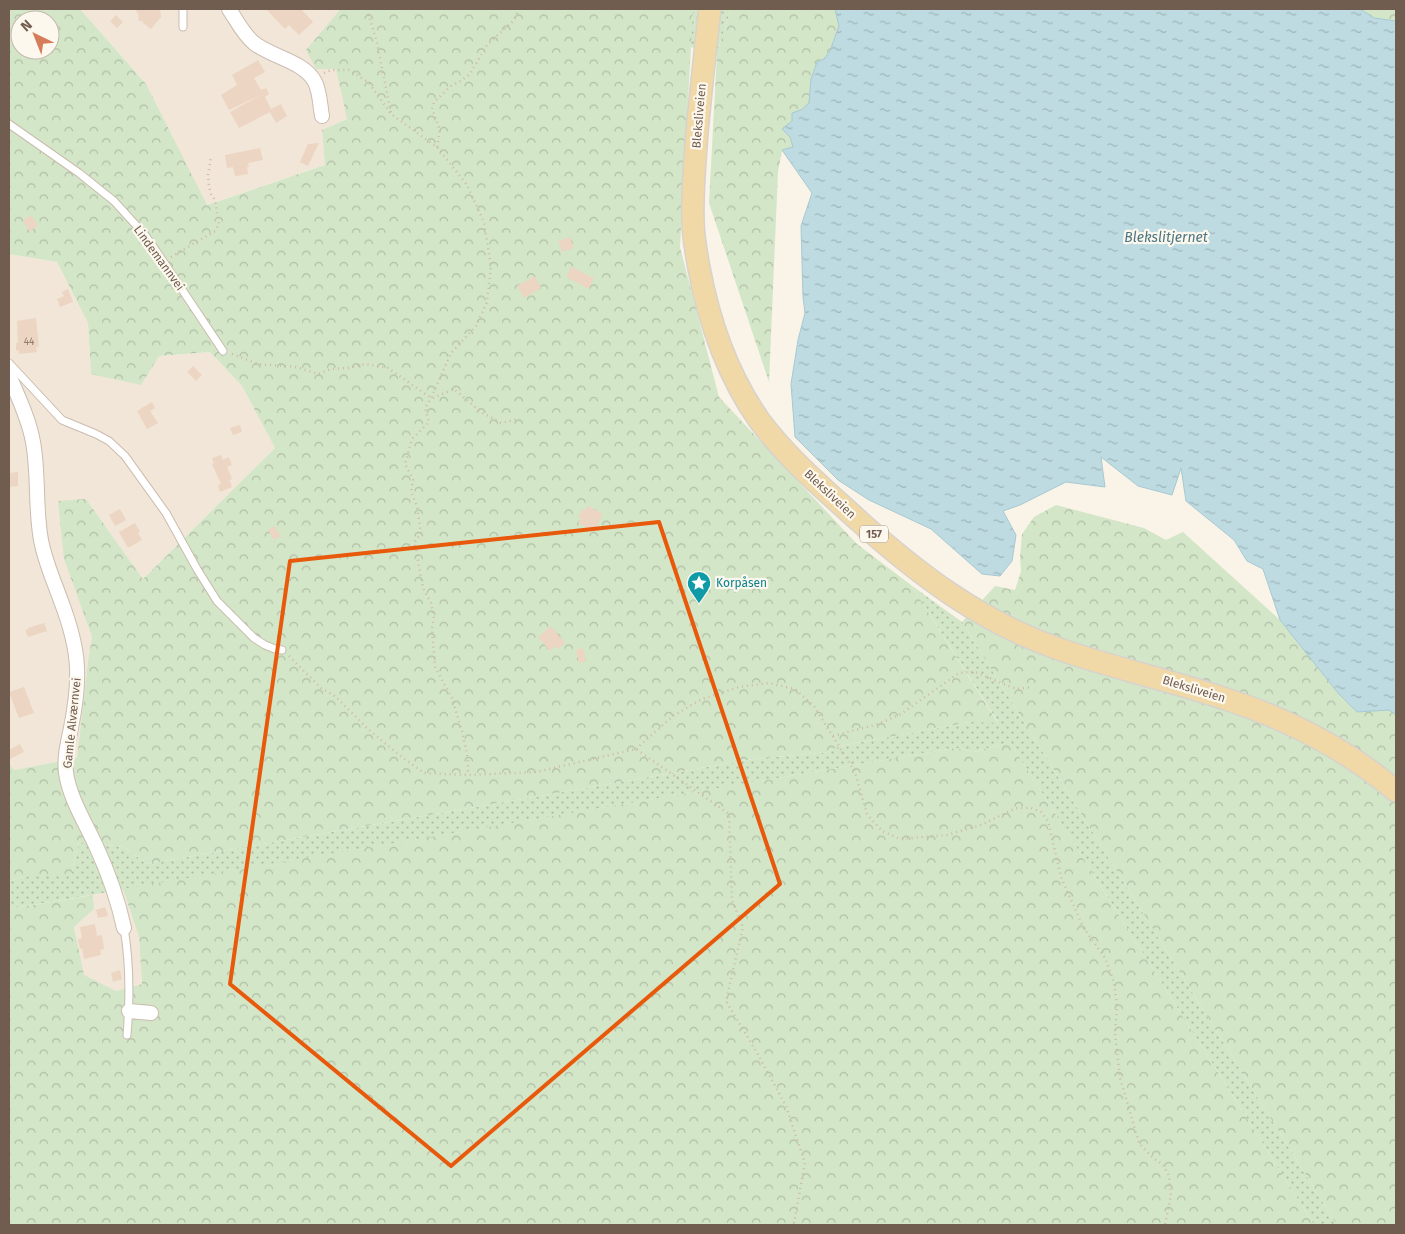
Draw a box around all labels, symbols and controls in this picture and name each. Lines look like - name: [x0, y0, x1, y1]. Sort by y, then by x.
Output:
- north arrow: [10, 10, 60, 60]
- text: N: [17, 16, 36, 35]
- street label: Bleksliveien: [689, 83, 709, 149]
- street label: Lindemannvei: [131, 223, 187, 293]
- water label: Blekslitjernet: [1124, 229, 1208, 246]
- house number: 44: [24, 336, 35, 348]
- street label: Bleksliveien: [801, 467, 859, 521]
- road number: 157: [860, 526, 888, 542]
- place icon: Korpåsen: [686, 570, 712, 604]
- place label: Korpåsen: [716, 576, 767, 590]
- street label: Bleksliveien: [1161, 673, 1227, 705]
- street label: Gamle Alværnvei: [60, 677, 84, 769]

